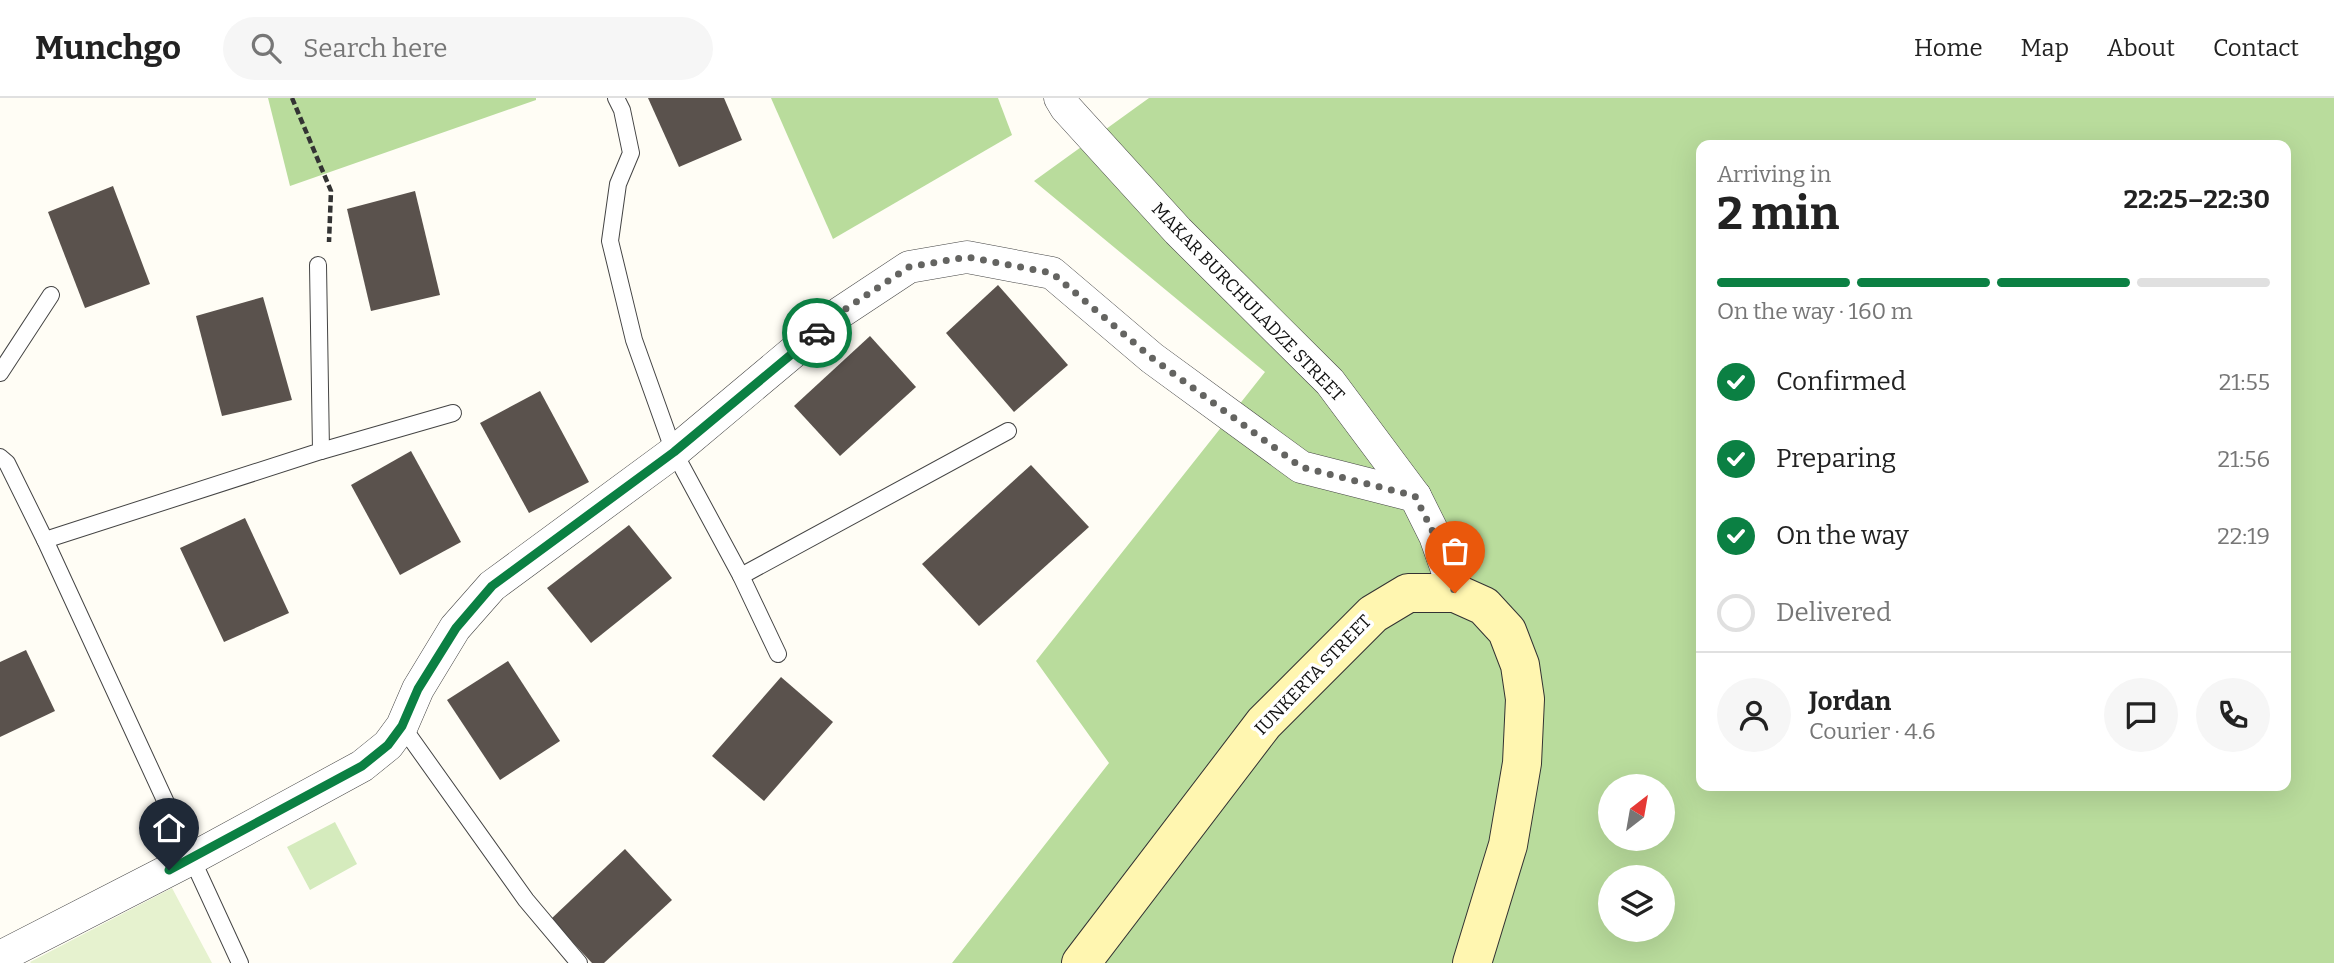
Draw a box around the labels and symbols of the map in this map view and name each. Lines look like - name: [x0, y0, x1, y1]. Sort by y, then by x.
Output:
- street label: MAKAR BURCHULADZE STREET: [1147, 198, 1349, 406]
- courier: [782, 298, 852, 368]
- pin: [1425, 521, 1485, 593]
- street label: IUNKERTA STREET: [1250, 610, 1376, 740]
- north arrow: [1598, 774, 1675, 850]
- pin: [139, 798, 199, 870]

